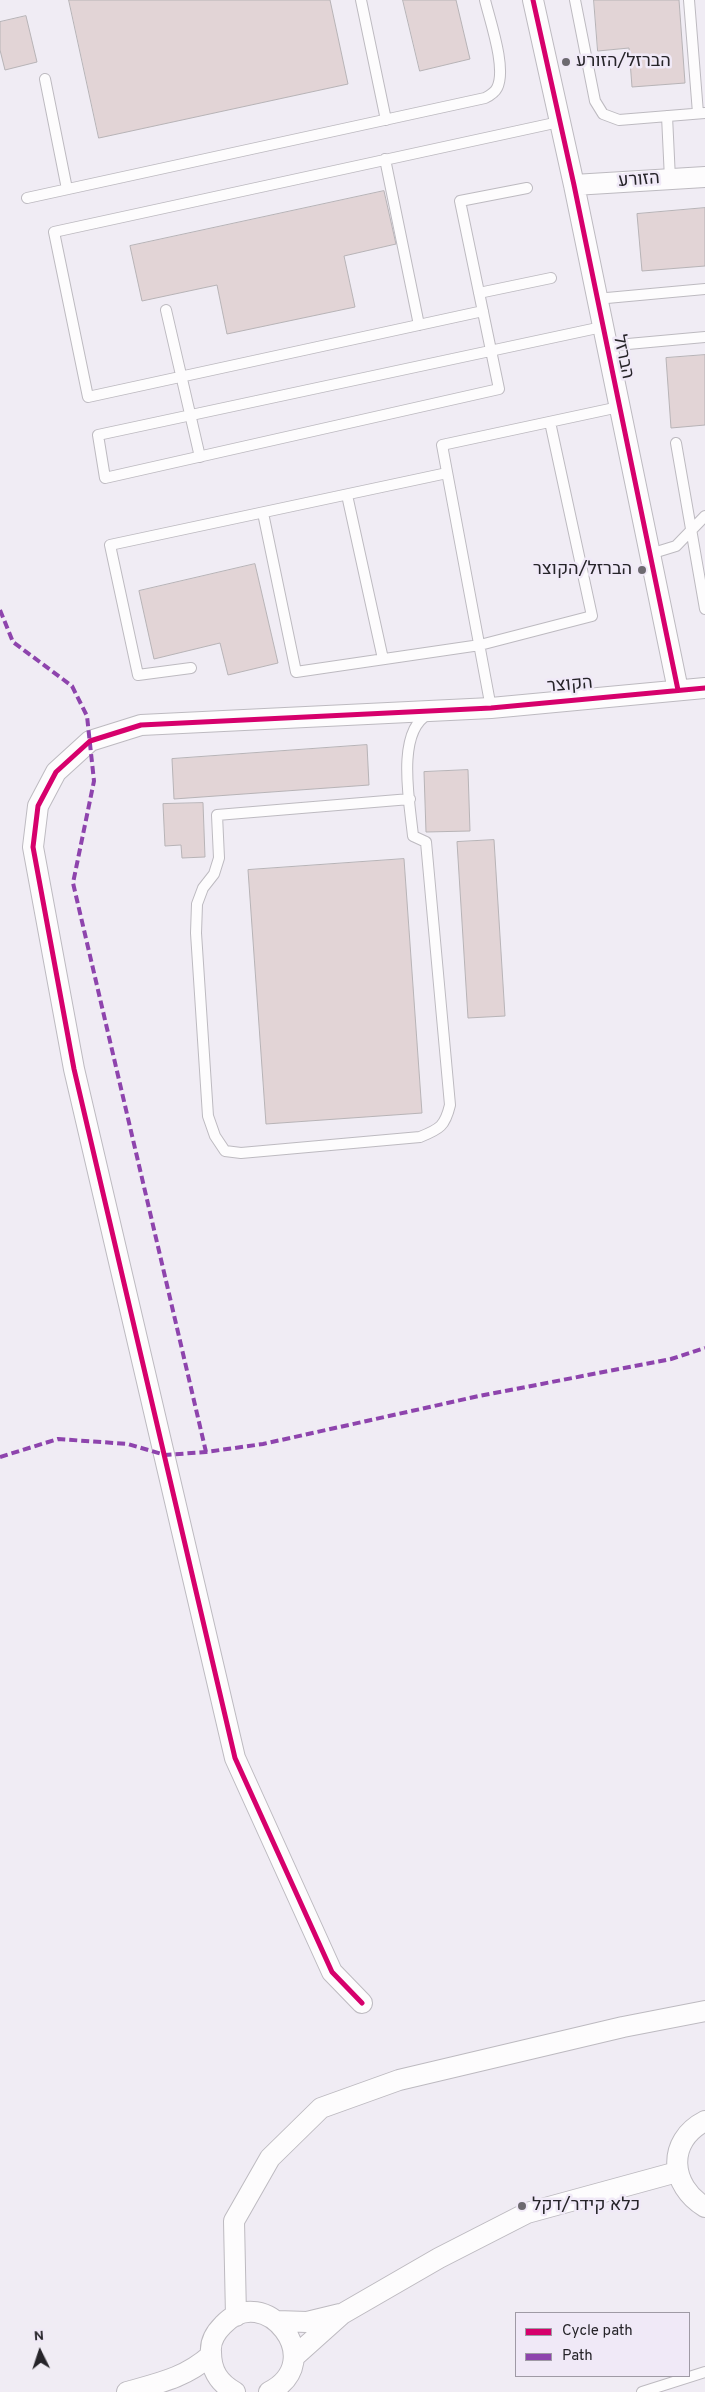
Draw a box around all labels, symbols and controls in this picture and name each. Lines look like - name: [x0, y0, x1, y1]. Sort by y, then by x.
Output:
- place label: הברזל/הזורע: [576, 51, 671, 73]
- marker: הברזל/הזורע: [560, 56, 572, 68]
- street label: הזורע: [618, 169, 660, 193]
- street label: הברזל: [607, 333, 637, 381]
- place label: הברזל/הקוצר: [533, 559, 632, 581]
- marker: הברזל/הקוצר: [636, 564, 648, 576]
- street label: הקוצר: [546, 673, 594, 699]
- place label: כלא קידר/דקל: [532, 2195, 640, 2217]
- marker: כלא קידר/דקל: [516, 2200, 528, 2212]
- legend: [515, 2312, 690, 2377]
- text: Cycle path: [562, 2322, 633, 2341]
- north arrow: [15, 2327, 65, 2377]
- text: N: [33, 2328, 45, 2345]
- text: Path: [562, 2347, 593, 2366]

